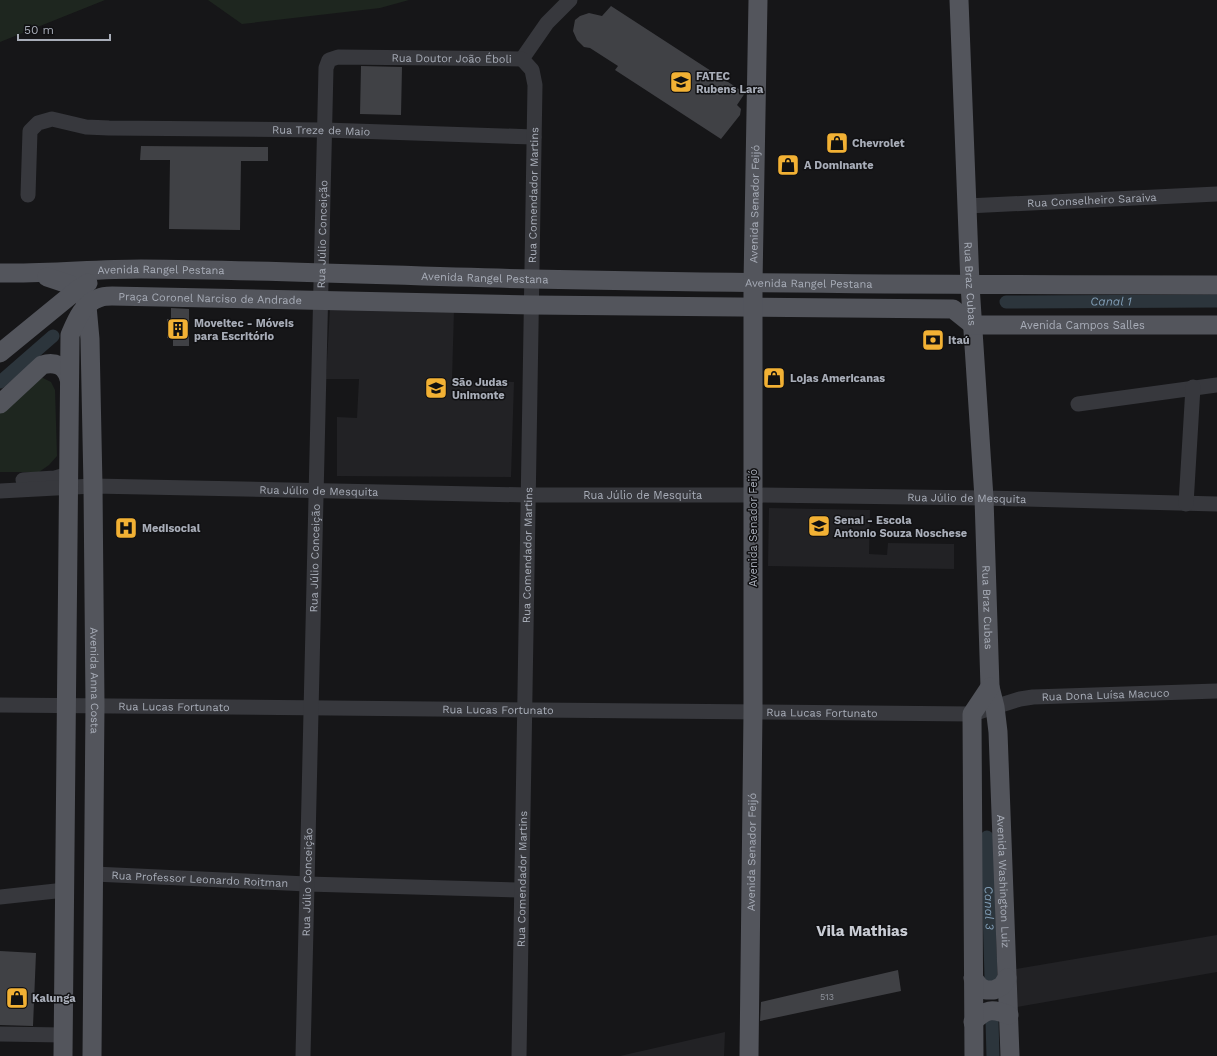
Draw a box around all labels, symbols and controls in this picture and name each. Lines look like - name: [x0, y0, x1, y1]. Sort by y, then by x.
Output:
- scale bar: [18, 16, 110, 42]
- text: 50 m: [24, 23, 54, 37]
- street label: Rua Doutor João Éboli: [391, 52, 512, 66]
- school or university icon: FATEC Rubens Lara: [668, 69, 694, 95]
- place label: FATEC Rubens Lara: [696, 70, 764, 96]
- street label: Rua Treze de Maio: [272, 124, 370, 139]
- street label: Rua Comendador Martins: [526, 127, 541, 263]
- shop icon: Chevrolet: [824, 130, 850, 156]
- place label: Chevrolet: [852, 137, 905, 150]
- street label: Avenida Senador Feijó: [747, 145, 762, 263]
- shop icon: A Dominante: [775, 152, 801, 178]
- place label: A Dominante: [804, 159, 874, 172]
- street label: Rua Júlio Conceição: [315, 180, 330, 289]
- street label: Rua Conselheiro Saraiva: [1027, 191, 1157, 210]
- street label: Rua Braz Cubas: [961, 241, 979, 327]
- street label: Avenida Rangel Pestana: [97, 263, 225, 277]
- street label: Avenida Rangel Pestana: [421, 270, 549, 286]
- street label: Avenida Rangel Pestana: [745, 277, 873, 291]
- street label: Praça Coronel Narciso de Andrade: [118, 290, 302, 307]
- water label: Canal 1: [1090, 294, 1132, 309]
- building icon: Moveltec - Móveis para Escritório: [165, 316, 191, 342]
- place label: Moveltec - Móveis para Escritório: [194, 317, 294, 343]
- street label: Avenida Campos Salles: [1020, 319, 1145, 332]
- bank icon: Itaú: [920, 327, 946, 353]
- place label: Itaú: [948, 334, 970, 347]
- shop icon: Lojas Americanas: [761, 365, 787, 391]
- place label: Lojas Americanas: [790, 372, 885, 385]
- school or university icon: São Judas Unimonte: [423, 375, 449, 401]
- place label: São Judas Unimonte: [452, 376, 508, 402]
- street label: Avenida Senador Feijó: [747, 469, 760, 587]
- street label: Rua Júlio de Mesquita: [259, 483, 378, 499]
- street label: Rua Comendador Martins: [520, 487, 535, 623]
- street label: Rua Júlio de Mesquita: [583, 489, 702, 502]
- street label: Rua Júlio de Mesquita: [907, 491, 1026, 506]
- street label: Rua Júlio Conceição: [307, 504, 323, 613]
- school or university icon: Senai - Escola Antonio Souza Noschese: [806, 513, 832, 539]
- place label: Senai - Escola Antonio Souza Noschese: [834, 514, 967, 540]
- hospital icon: Medisocial: [113, 515, 139, 541]
- place label: Medisocial: [142, 522, 201, 535]
- street label: Rua Braz Cubas: [979, 565, 995, 650]
- street label: Avenida Anna Costa: [87, 627, 101, 734]
- street label: Rua Dona Luísa Macuco: [1041, 687, 1170, 704]
- street label: Rua Lucas Fortunato: [118, 700, 230, 714]
- street label: Rua Lucas Fortunato: [442, 703, 554, 717]
- street label: Rua Lucas Fortunato: [766, 706, 878, 720]
- street label: Avenida Senador Feijó: [745, 793, 759, 911]
- street label: Rua Comendador Martins: [515, 811, 530, 947]
- street label: Avenida Washington Luiz: [994, 814, 1012, 948]
- street label: Rua Júlio Conceição: [300, 828, 315, 936]
- street label: Rua Professor Leonardo Roitman: [111, 869, 289, 890]
- water label: Canal 3: [981, 886, 997, 930]
- district label: Vila Mathias: [816, 922, 908, 940]
- shop icon: Kalunga: [4, 985, 30, 1011]
- place label: Kalunga: [32, 992, 76, 1005]
- house number: 513: [820, 992, 834, 1002]

